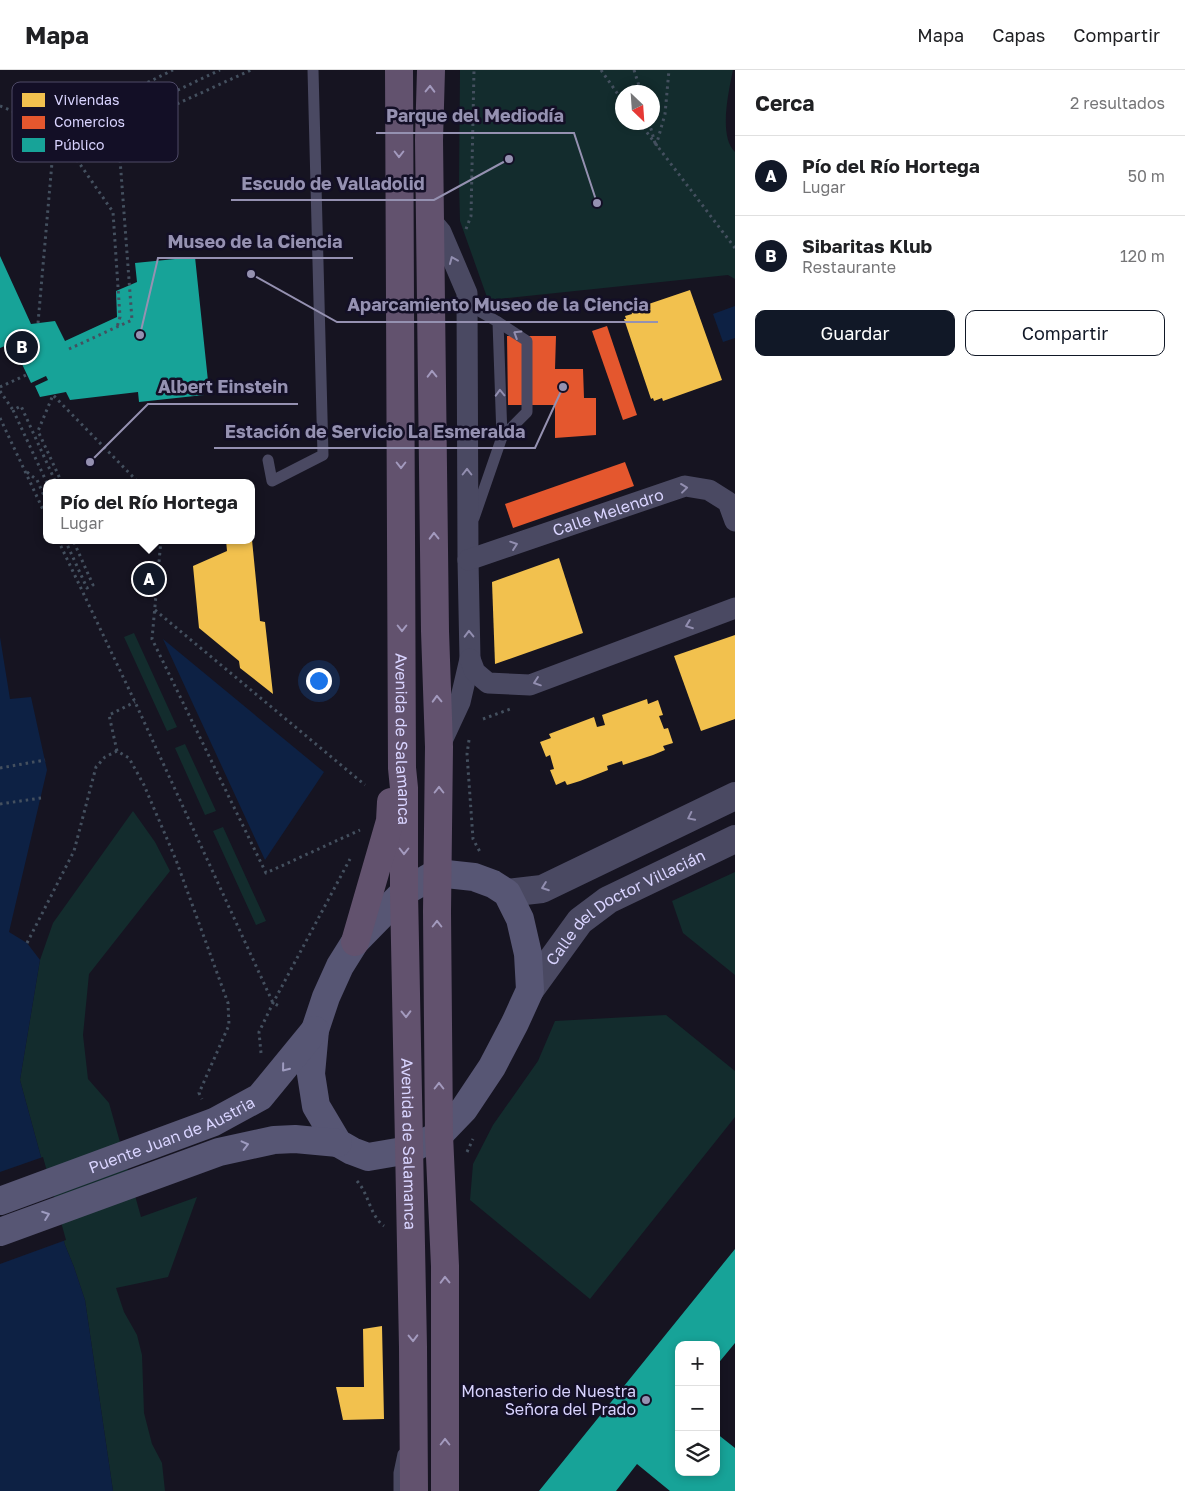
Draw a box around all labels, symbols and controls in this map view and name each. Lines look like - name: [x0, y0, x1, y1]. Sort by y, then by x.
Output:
- text: Mapa: [25, 20, 89, 49]
- text: Mapa: [917, 24, 964, 46]
- text: Capas: [992, 24, 1045, 46]
- text: Compartir: [1073, 24, 1160, 46]
- legend: [12, 82, 178, 162]
- one-way arrow: [425, 85, 435, 92]
- north arrow: [615, 85, 660, 130]
- text: Cerca: [755, 90, 814, 116]
- text: Viviendas: [54, 91, 119, 108]
- text: 2 resultados: [1070, 93, 1165, 113]
- callout: Parque del Mediodía: [376, 100, 574, 133]
- text: Parque del Mediodía: [386, 104, 564, 126]
- text: Comercios: [54, 113, 125, 130]
- text: Público: [54, 136, 105, 153]
- one-way arrow: [394, 150, 404, 158]
- text: Pío del Río Hortega: [802, 154, 980, 177]
- text: A: [765, 166, 777, 186]
- text: 50 m: [1128, 166, 1165, 186]
- callout: Escudo de Valladolid: [231, 167, 434, 200]
- text: Escudo de Valladolid: [241, 172, 425, 194]
- text: Lugar: [802, 177, 846, 197]
- callout: Museo de la Ciencia: [158, 225, 353, 258]
- text: Museo de la Ciencia: [168, 230, 342, 252]
- text: Sibaritas Klub: [802, 234, 932, 257]
- text: B: [765, 246, 777, 266]
- text: 120 m: [1120, 246, 1165, 266]
- one-way arrow: [449, 256, 459, 265]
- text: Restaurante: [802, 257, 896, 277]
- callout: Aparcamiento Museo de la Ciencia: [337, 289, 658, 322]
- text: Aparcamiento Museo de la Ciencia: [347, 293, 649, 315]
- button: Guardar: [755, 310, 955, 356]
- button: Compartir: [965, 310, 1165, 356]
- pin: B: [6, 328, 38, 366]
- one-way arrow: [513, 331, 522, 341]
- one-way arrow: [427, 370, 437, 378]
- callout: Albert Einstein: [148, 371, 298, 404]
- text: Albert Einstein: [158, 375, 288, 397]
- one-way arrow: [495, 389, 506, 397]
- callout: Estación de Servicio La Esmeralda: [214, 415, 535, 448]
- text: Estación de Servicio La Esmeralda: [225, 420, 525, 442]
- one-way arrow: [396, 462, 406, 470]
- one-way arrow: [462, 468, 472, 476]
- popup: [43, 479, 255, 544]
- one-way arrow: [681, 483, 689, 494]
- street label: Calle Melendro: [550, 484, 666, 540]
- text: Pío del Río Hortega: [60, 490, 238, 513]
- text: Lugar: [60, 513, 104, 533]
- one-way arrow: [429, 532, 439, 540]
- one-way arrow: [509, 541, 518, 551]
- pin: A: [133, 560, 165, 598]
- one-way arrow: [686, 619, 694, 629]
- one-way arrow: [397, 624, 407, 632]
- one-way arrow: [464, 630, 475, 638]
- street label: Avenida de Salamanca: [392, 653, 414, 825]
- your location: [306, 668, 332, 694]
- one-way arrow: [534, 676, 542, 686]
- one-way arrow: [432, 694, 443, 702]
- one-way arrow: [434, 785, 444, 793]
- one-way arrow: [687, 811, 696, 821]
- street label: Calle del Doctor Villacián: [541, 845, 708, 969]
- one-way arrow: [399, 848, 409, 855]
- one-way arrow: [541, 881, 549, 891]
- one-way arrow: [432, 919, 442, 927]
- one-way arrow: [401, 1010, 412, 1018]
- street label: Avenida de Salamanca: [397, 1058, 421, 1230]
- one-way arrow: [282, 1062, 290, 1071]
- one-way arrow: [433, 1082, 444, 1090]
- street label: Puente Juan de Austria: [86, 1092, 258, 1177]
- one-way arrow: [241, 1141, 249, 1151]
- one-way arrow: [41, 1211, 50, 1221]
- one-way arrow: [440, 1276, 450, 1284]
- one-way arrow: [408, 1334, 418, 1342]
- map controls: [675, 1341, 720, 1476]
- button: +: [675, 1341, 720, 1386]
- place label: Monasterio de Nuestra Señora del Prado: [461, 1381, 636, 1419]
- button: −: [675, 1386, 720, 1431]
- marker: Monasterio de Nuestra Señora del Prado: [640, 1394, 652, 1406]
- button: layers: [675, 1431, 720, 1476]
- one-way arrow: [440, 1438, 450, 1446]

